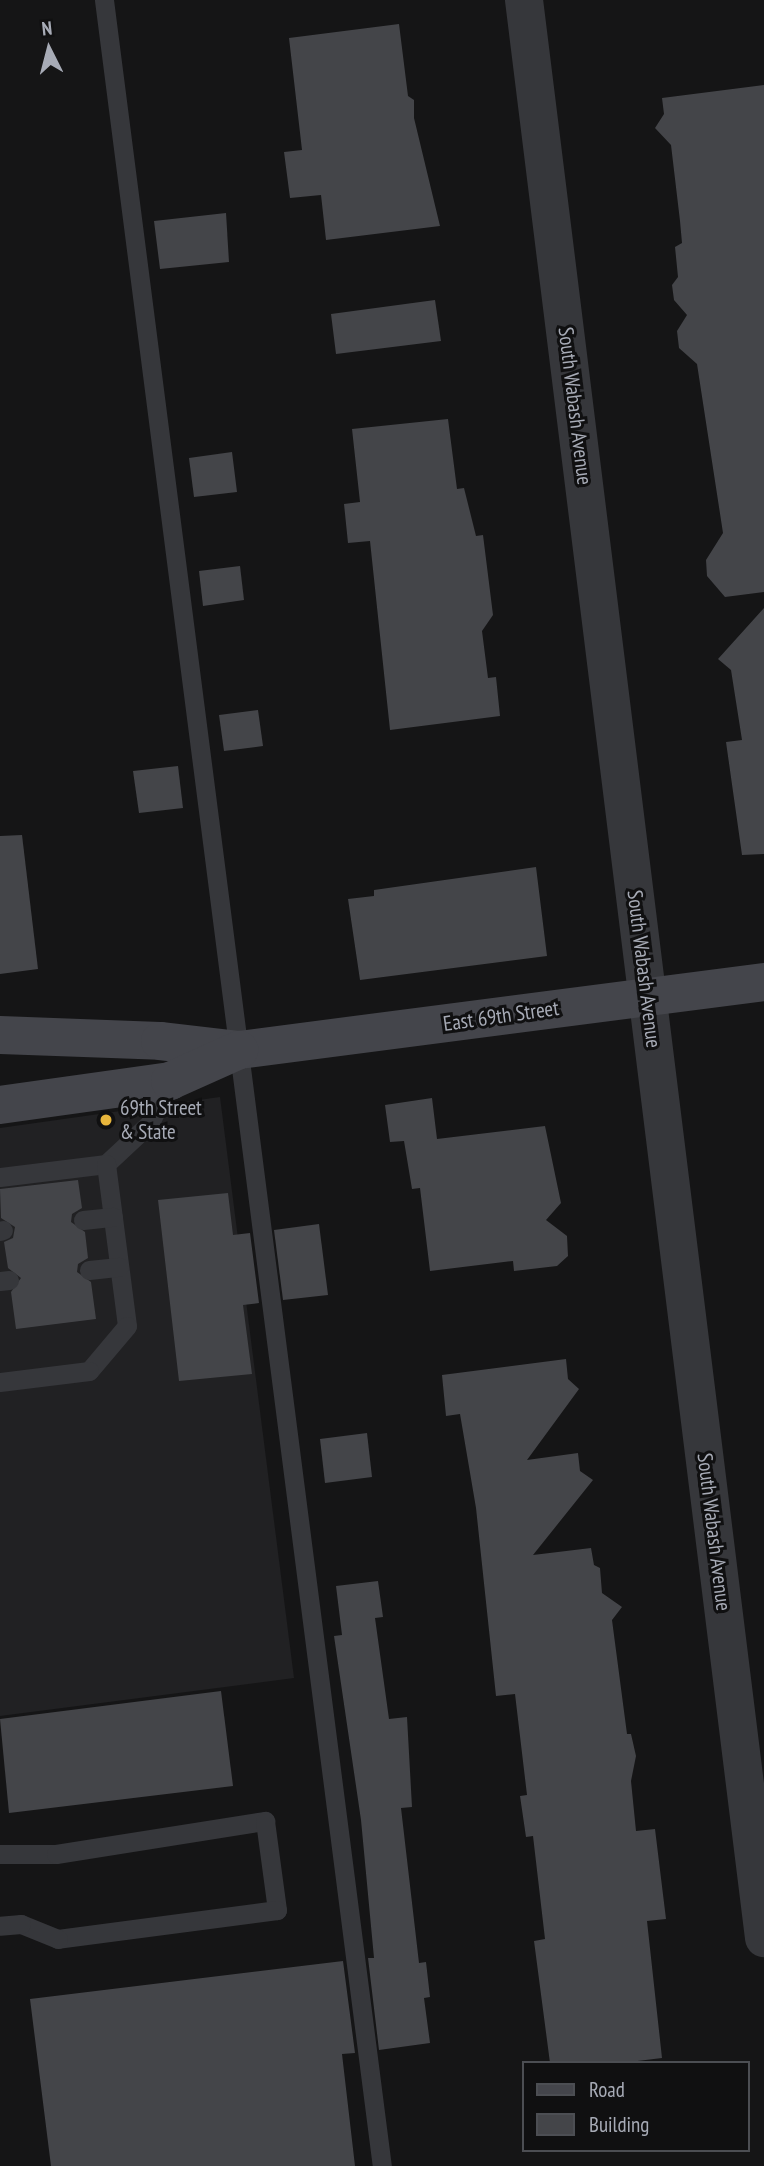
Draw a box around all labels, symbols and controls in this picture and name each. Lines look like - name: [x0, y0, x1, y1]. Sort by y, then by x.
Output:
- north arrow: [14, 14, 84, 84]
- text: N: [40, 16, 53, 41]
- street label: South Wabash Avenue: [553, 325, 597, 487]
- street label: South Wabash Avenue: [622, 888, 666, 1050]
- street label: East 69th Street: [442, 995, 560, 1037]
- place label: 69th Street & State: [120, 1095, 202, 1145]
- marker: 69th Street & State: [98, 1112, 114, 1128]
- street label: South Wabash Avenue: [692, 1451, 736, 1613]
- legend: [522, 2061, 750, 2152]
- text: Road: [589, 2076, 625, 2103]
- text: Building: [589, 2111, 649, 2138]

